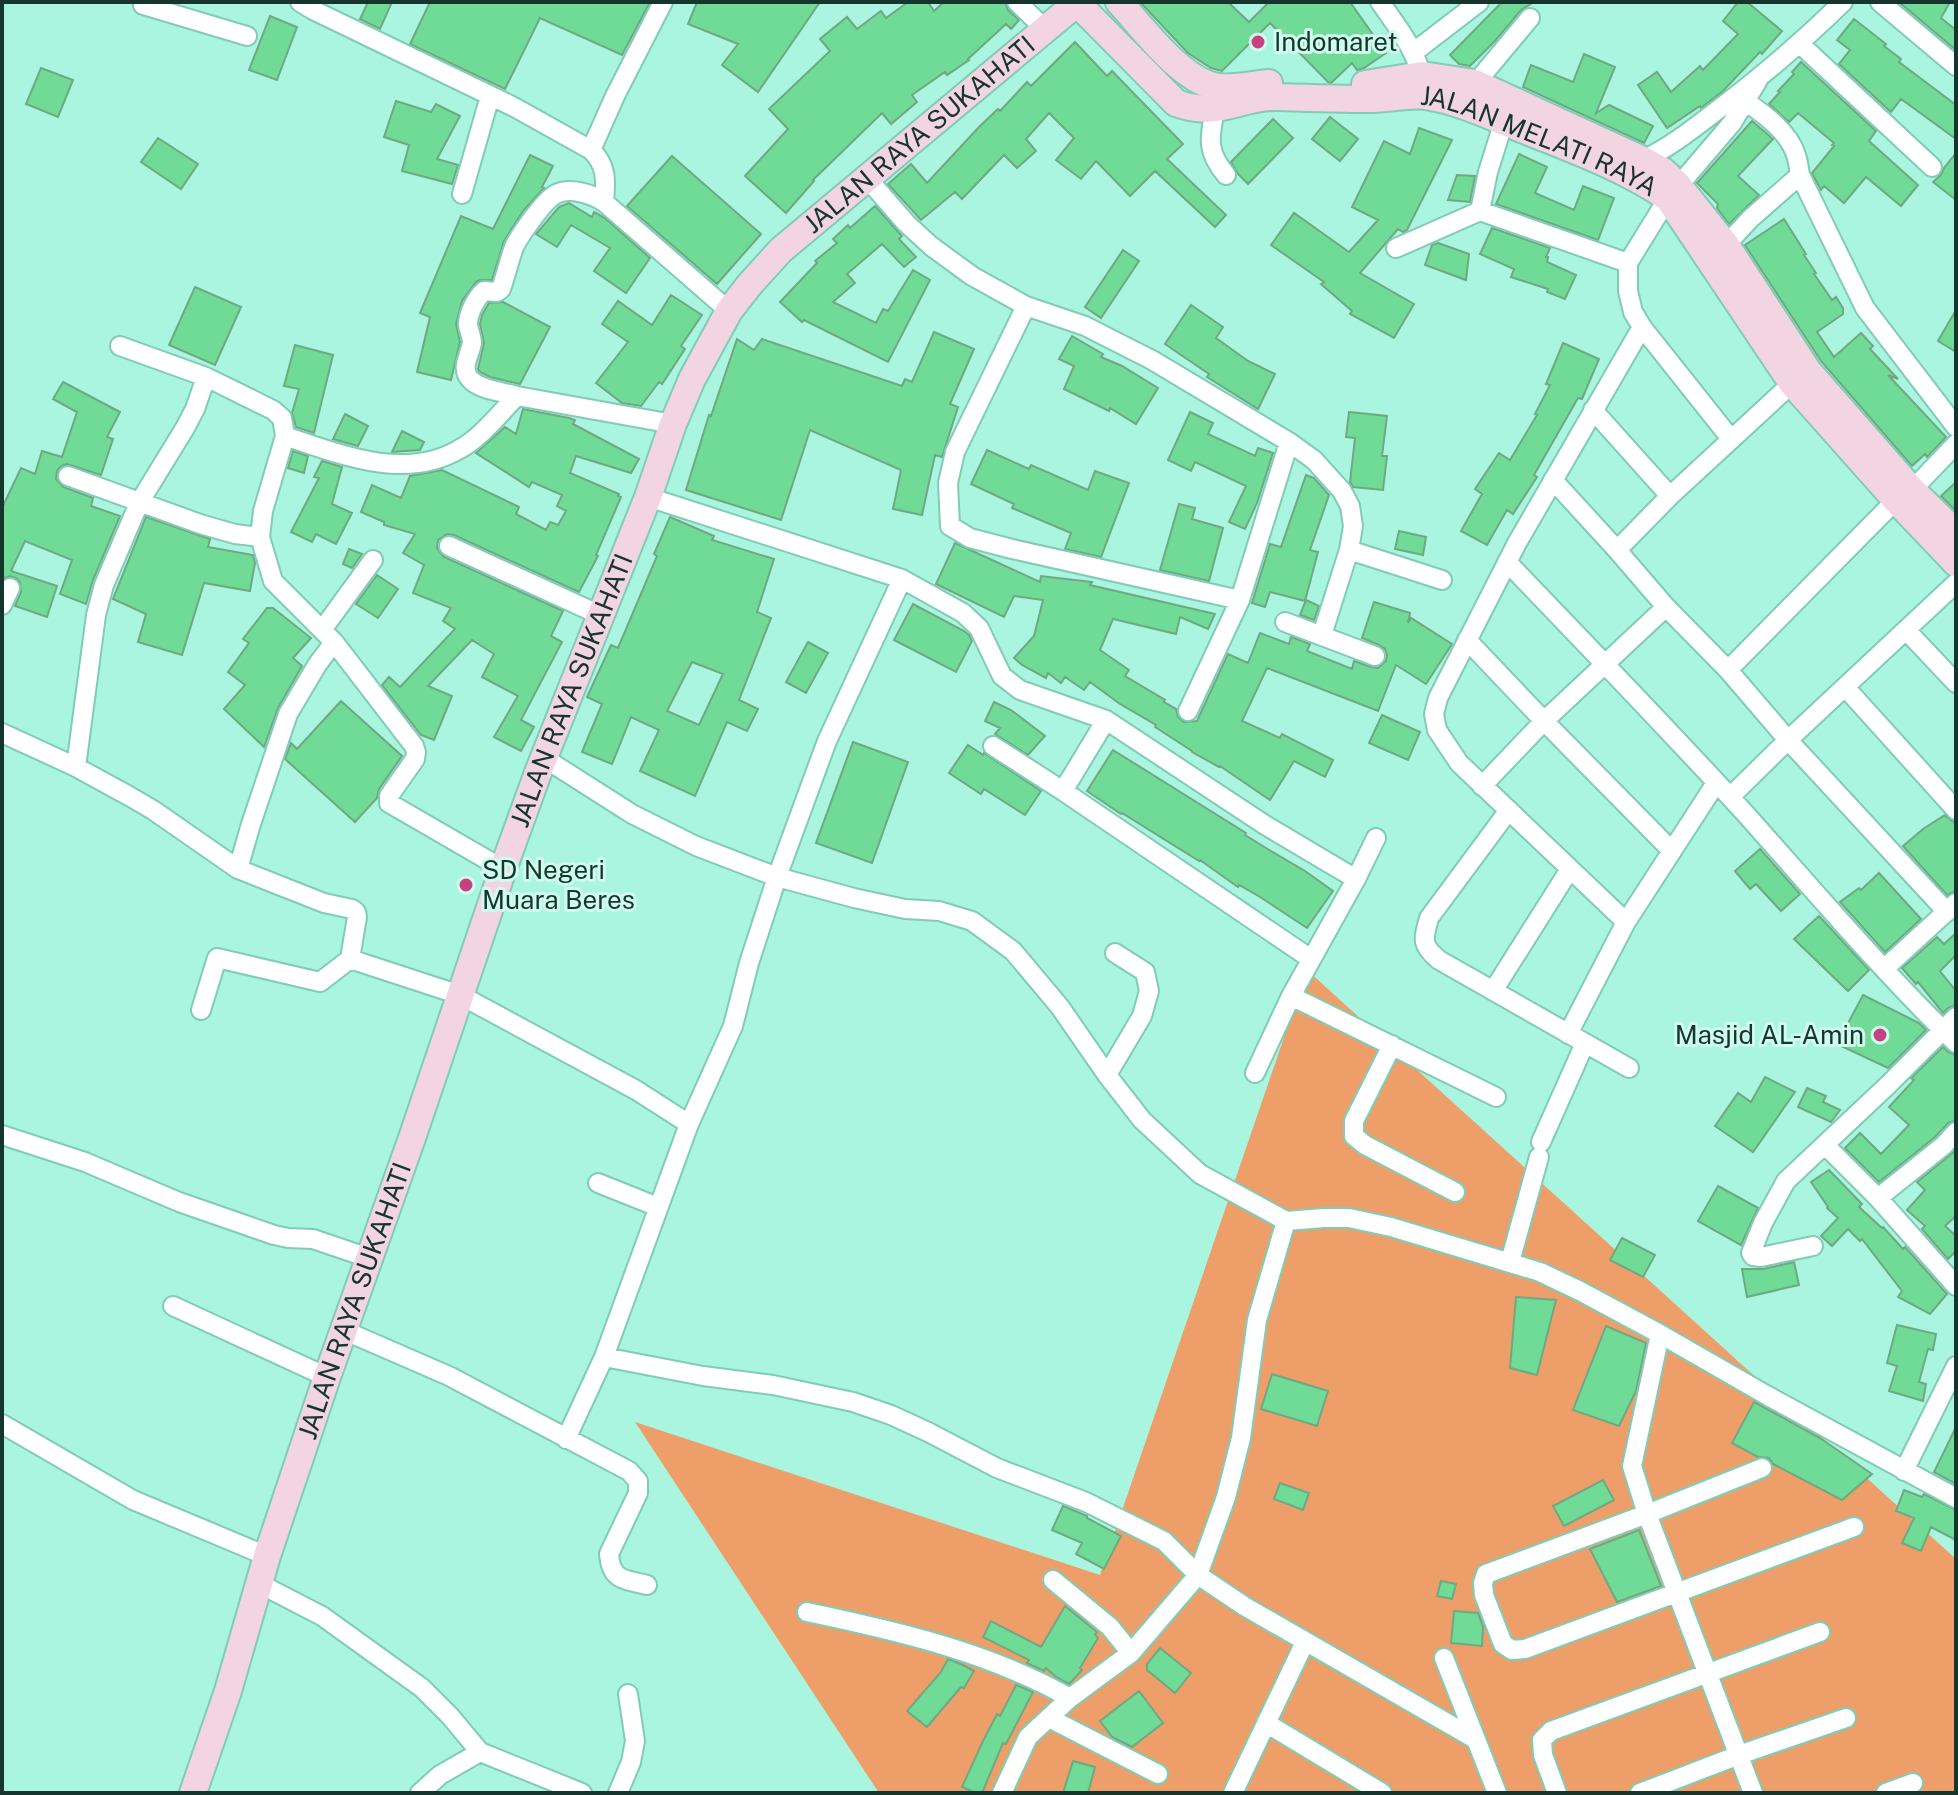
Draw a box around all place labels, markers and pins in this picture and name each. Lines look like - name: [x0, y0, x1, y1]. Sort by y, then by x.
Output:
- place label: Indomaret: [1274, 26, 1398, 57]
- marker: Indomaret: [1249, 33, 1267, 51]
- place label: SD Negeri Muara Beres: [482, 854, 635, 915]
- marker: SD Negeri Muara Beres: [457, 876, 475, 894]
- place label: Masjid AL-Amin: [1675, 1019, 1864, 1050]
- marker: Masjid AL-Amin: [1871, 1026, 1889, 1044]

